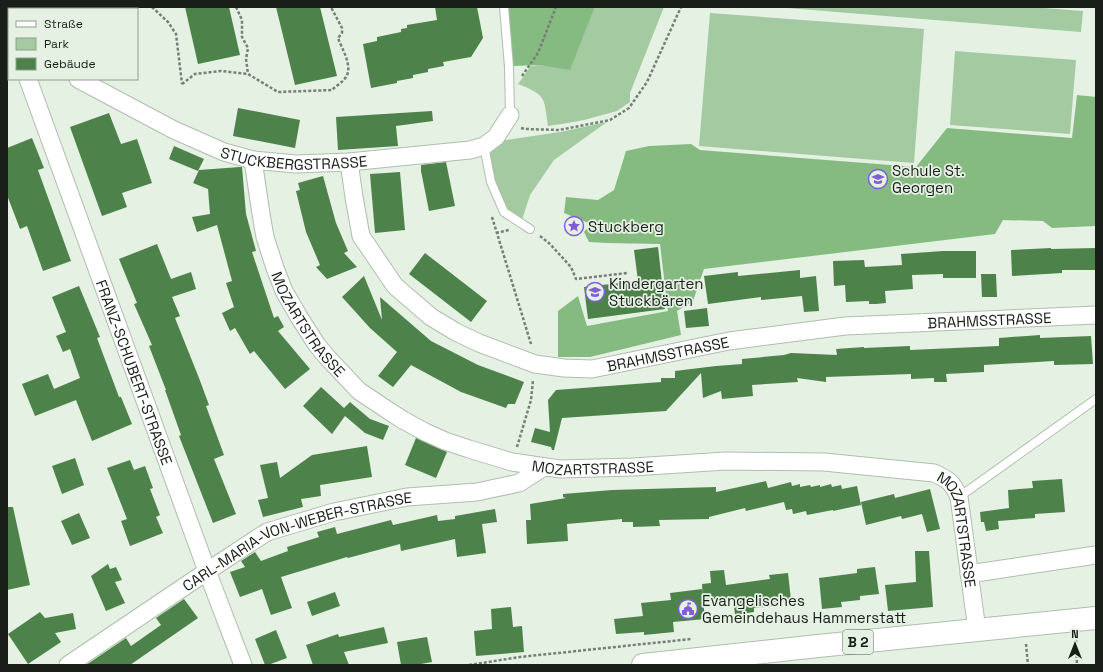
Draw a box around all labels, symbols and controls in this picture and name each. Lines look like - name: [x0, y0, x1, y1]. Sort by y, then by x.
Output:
- legend: [8, 8, 138, 80]
- text: Straße: [44, 16, 83, 32]
- text: Park: [44, 36, 69, 52]
- text: Gebäude: [44, 56, 96, 72]
- street label: STUCKBERGSTRASSE: [219, 142, 368, 174]
- place label: Schule St. Georgen: [892, 161, 965, 197]
- school or university icon: Schule St. Georgen: [867, 168, 889, 190]
- place icon: Stuckberg: [563, 215, 585, 237]
- place label: Stuckberg: [588, 217, 664, 236]
- street label: MOZARTSTRASSE: [268, 269, 350, 380]
- place label: Kindergarten Stuckbären: [609, 274, 704, 310]
- street label: FRANZ-SCHUBERT-STRASSE: [92, 277, 177, 467]
- school or university icon: Kindergarten Stuckbären: [584, 281, 606, 303]
- street label: BRAHMSSTRASSE: [927, 307, 1052, 332]
- street label: BRAHMSSTRASSE: [605, 332, 730, 375]
- street label: MOZARTSTRASSE: [531, 456, 654, 479]
- street label: MOZARTSTRASSE: [934, 467, 981, 589]
- street label: CARL-MARIA-VON-WEBER-STRASSE: [178, 487, 412, 595]
- place label: Evangelisches Gemeindehaus Hammerstatt: [702, 591, 906, 627]
- public building icon: Evangelisches Gemeindehaus Hammerstatt: [677, 598, 699, 620]
- north arrow: [1055, 624, 1095, 664]
- text: N: [1071, 627, 1079, 641]
- road number: B 2: [843, 630, 873, 654]

